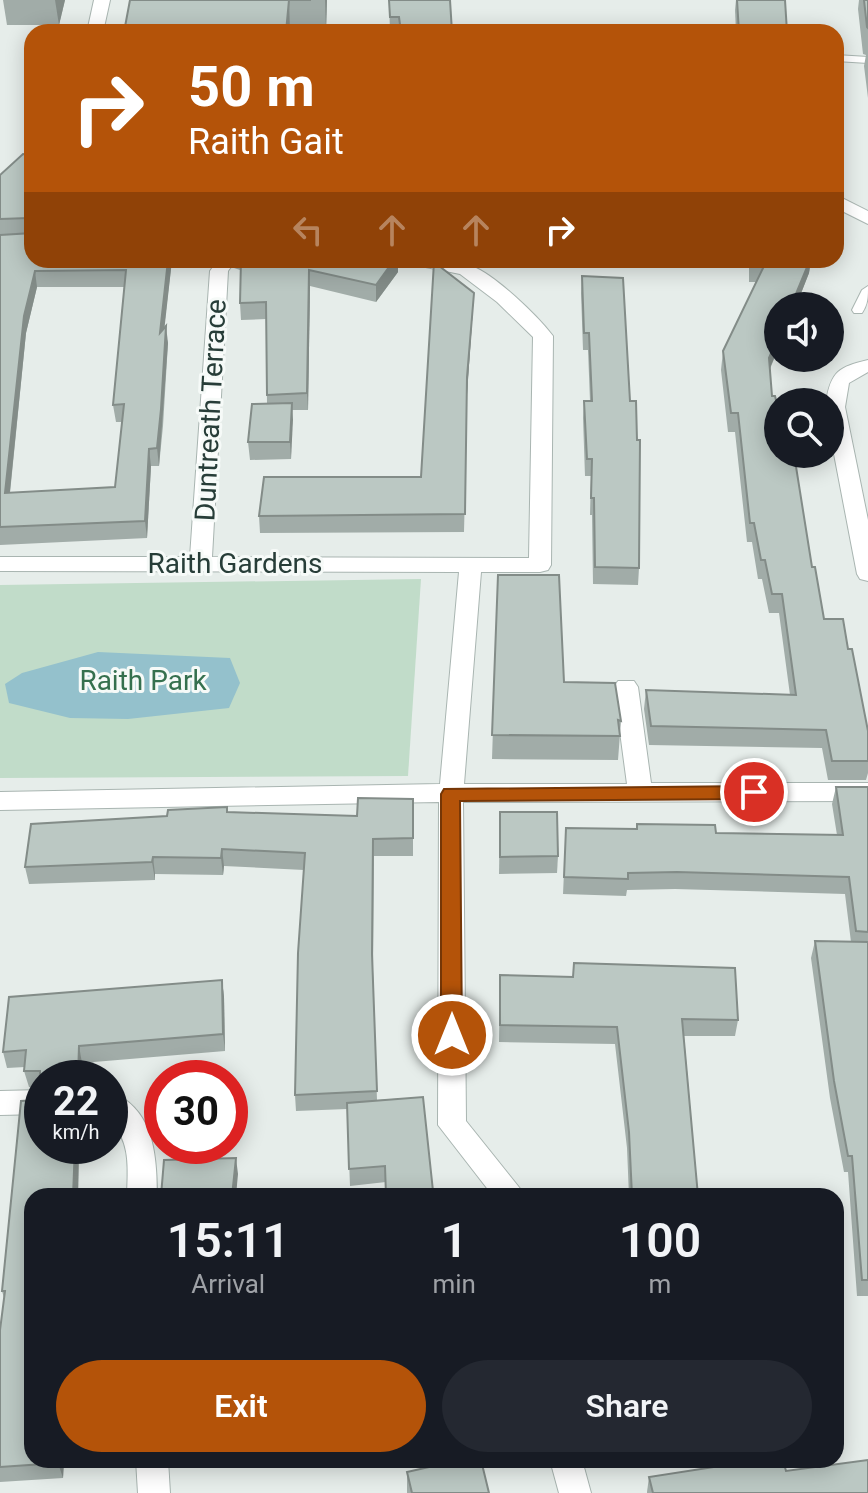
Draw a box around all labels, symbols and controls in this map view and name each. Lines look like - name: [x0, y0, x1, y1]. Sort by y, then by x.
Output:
- text: 50 m: [188, 54, 315, 120]
- icon: right: [56, 56, 160, 160]
- text: Raith Gait: [188, 121, 344, 163]
- icon: left: [286, 208, 330, 252]
- icon: ahead: [370, 208, 414, 252]
- icon: ahead: [454, 208, 498, 252]
- icon: right: [538, 208, 582, 252]
- map controls: [764, 292, 844, 468]
- button: sound: [764, 292, 844, 372]
- street label: Duntreath Terrace: [188, 298, 233, 522]
- button: search: [764, 388, 844, 468]
- street label: Raith Gardens: [148, 547, 322, 580]
- park label: Raith Park: [79, 664, 207, 697]
- pin: [720, 758, 788, 826]
- icon: arrive: [732, 770, 776, 814]
- position arrow: [410, 993, 494, 1077]
- speed limit sign: 30: [144, 1060, 248, 1164]
- text: 22: [53, 1078, 99, 1125]
- text: km/h: [53, 1120, 99, 1144]
- text: 15:11: [167, 1212, 290, 1269]
- text: 1: [441, 1212, 468, 1269]
- text: 100: [619, 1212, 701, 1269]
- text: Arrival: [191, 1269, 265, 1299]
- text: min: [432, 1269, 476, 1299]
- text: m: [649, 1269, 671, 1299]
- button: Exit: [56, 1360, 426, 1452]
- button: Share: [442, 1360, 812, 1452]

